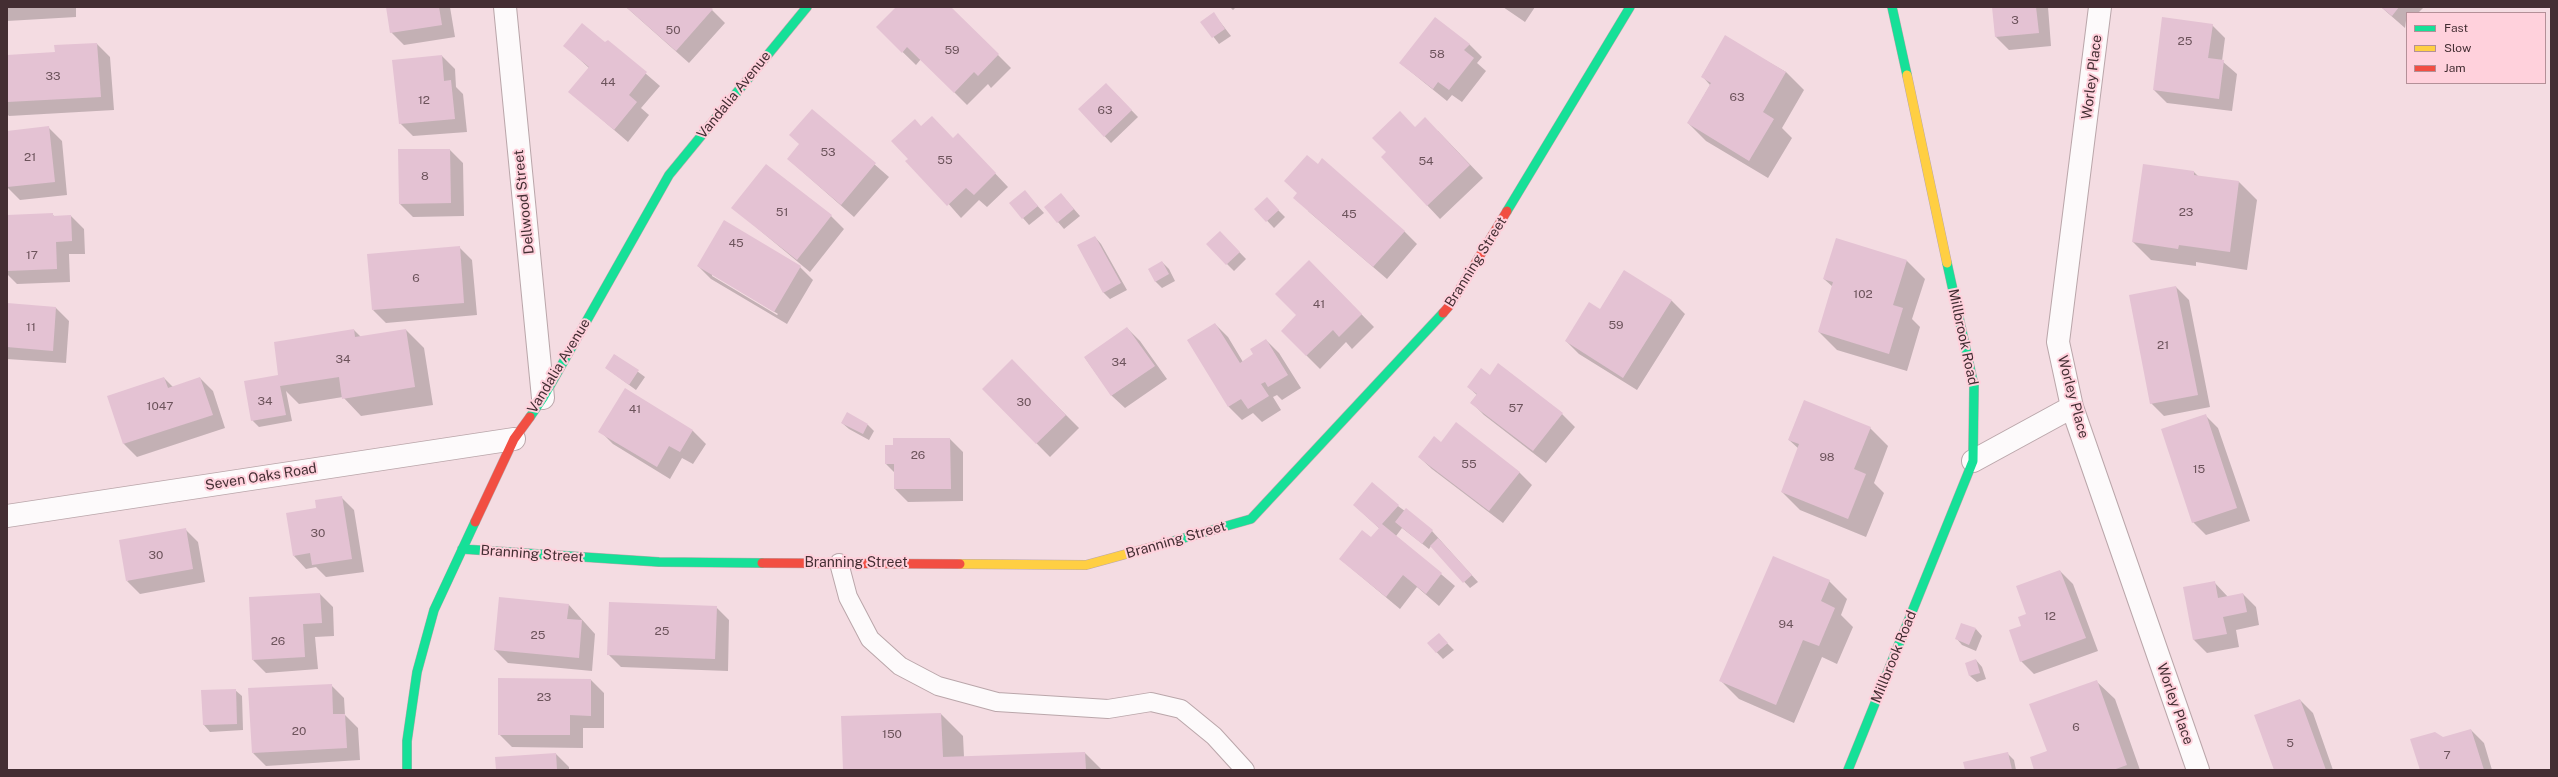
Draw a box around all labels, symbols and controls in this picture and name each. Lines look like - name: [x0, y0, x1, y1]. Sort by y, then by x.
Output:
- legend: [2406, 12, 2546, 84]
- house number: 3: [2011, 13, 2019, 27]
- text: Fast: [2444, 21, 2468, 35]
- house number: 50: [665, 23, 681, 37]
- street label: Worley Place: [2078, 34, 2106, 120]
- house number: 25: [2178, 34, 2192, 48]
- text: Slow: [2444, 41, 2471, 55]
- house number: 59: [944, 43, 960, 57]
- house number: 58: [1429, 47, 1445, 61]
- street label: Vandalia Avenue: [694, 48, 774, 142]
- text: Jam: [2444, 61, 2466, 75]
- house number: 33: [45, 69, 61, 83]
- house number: 44: [600, 75, 616, 89]
- house number: 63: [1730, 90, 1744, 104]
- house number: 12: [418, 93, 430, 107]
- house number: 63: [1098, 103, 1112, 117]
- house number: 53: [820, 145, 836, 159]
- street label: Dellwood Street: [510, 149, 538, 255]
- house number: 21: [24, 150, 36, 164]
- house number: 55: [937, 153, 953, 167]
- house number: 54: [1418, 154, 1434, 168]
- house number: 8: [421, 169, 429, 183]
- house number: 51: [776, 205, 788, 219]
- house number: 23: [2179, 205, 2193, 219]
- house number: 45: [1341, 207, 1357, 221]
- street label: Branning Street: [1442, 214, 1510, 310]
- house number: 45: [728, 236, 744, 250]
- house number: 17: [26, 248, 38, 262]
- house number: 6: [412, 271, 420, 285]
- house number: 102: [1853, 287, 1873, 301]
- street label: Millbrook Road: [1945, 287, 1981, 387]
- house number: 41: [1313, 297, 1325, 311]
- street label: Vandalia Avenue: [524, 316, 594, 416]
- house number: 59: [1608, 318, 1624, 332]
- house number: 11: [26, 320, 36, 334]
- house number: 21: [2157, 338, 2169, 352]
- house number: 34: [335, 352, 351, 366]
- street label: Worley Place: [2054, 354, 2092, 440]
- house number: 34: [1111, 355, 1127, 369]
- house number: 34: [257, 394, 273, 408]
- house number: 30: [1017, 395, 1031, 409]
- house number: 1047: [147, 399, 173, 413]
- house number: 57: [1509, 401, 1523, 415]
- house number: 41: [629, 402, 641, 416]
- house number: 26: [911, 448, 925, 462]
- house number: 98: [1819, 450, 1835, 464]
- house number: 55: [1461, 457, 1477, 471]
- street label: Seven Oaks Road: [204, 460, 318, 494]
- house number: 15: [2193, 462, 2205, 476]
- street label: Branning Street: [1124, 518, 1228, 562]
- house number: 30: [311, 526, 325, 540]
- street label: Branning Street: [480, 542, 584, 566]
- house number: 30: [149, 548, 163, 562]
- street label: Branning Street: [804, 555, 908, 571]
- street label: Millbrook Road: [1868, 608, 1920, 706]
- house number: 12: [2044, 609, 2056, 623]
- house number: 94: [1778, 617, 1794, 631]
- house number: 25: [655, 624, 669, 638]
- house number: 25: [531, 628, 545, 642]
- house number: 26: [271, 634, 285, 648]
- street label: Worley Place: [2153, 661, 2197, 747]
- house number: 23: [537, 690, 551, 704]
- house number: 6: [2072, 720, 2080, 734]
- house number: 20: [292, 724, 306, 738]
- house number: 150: [882, 727, 902, 741]
- house number: 5: [2286, 736, 2294, 750]
- house number: 7: [2443, 748, 2451, 762]

